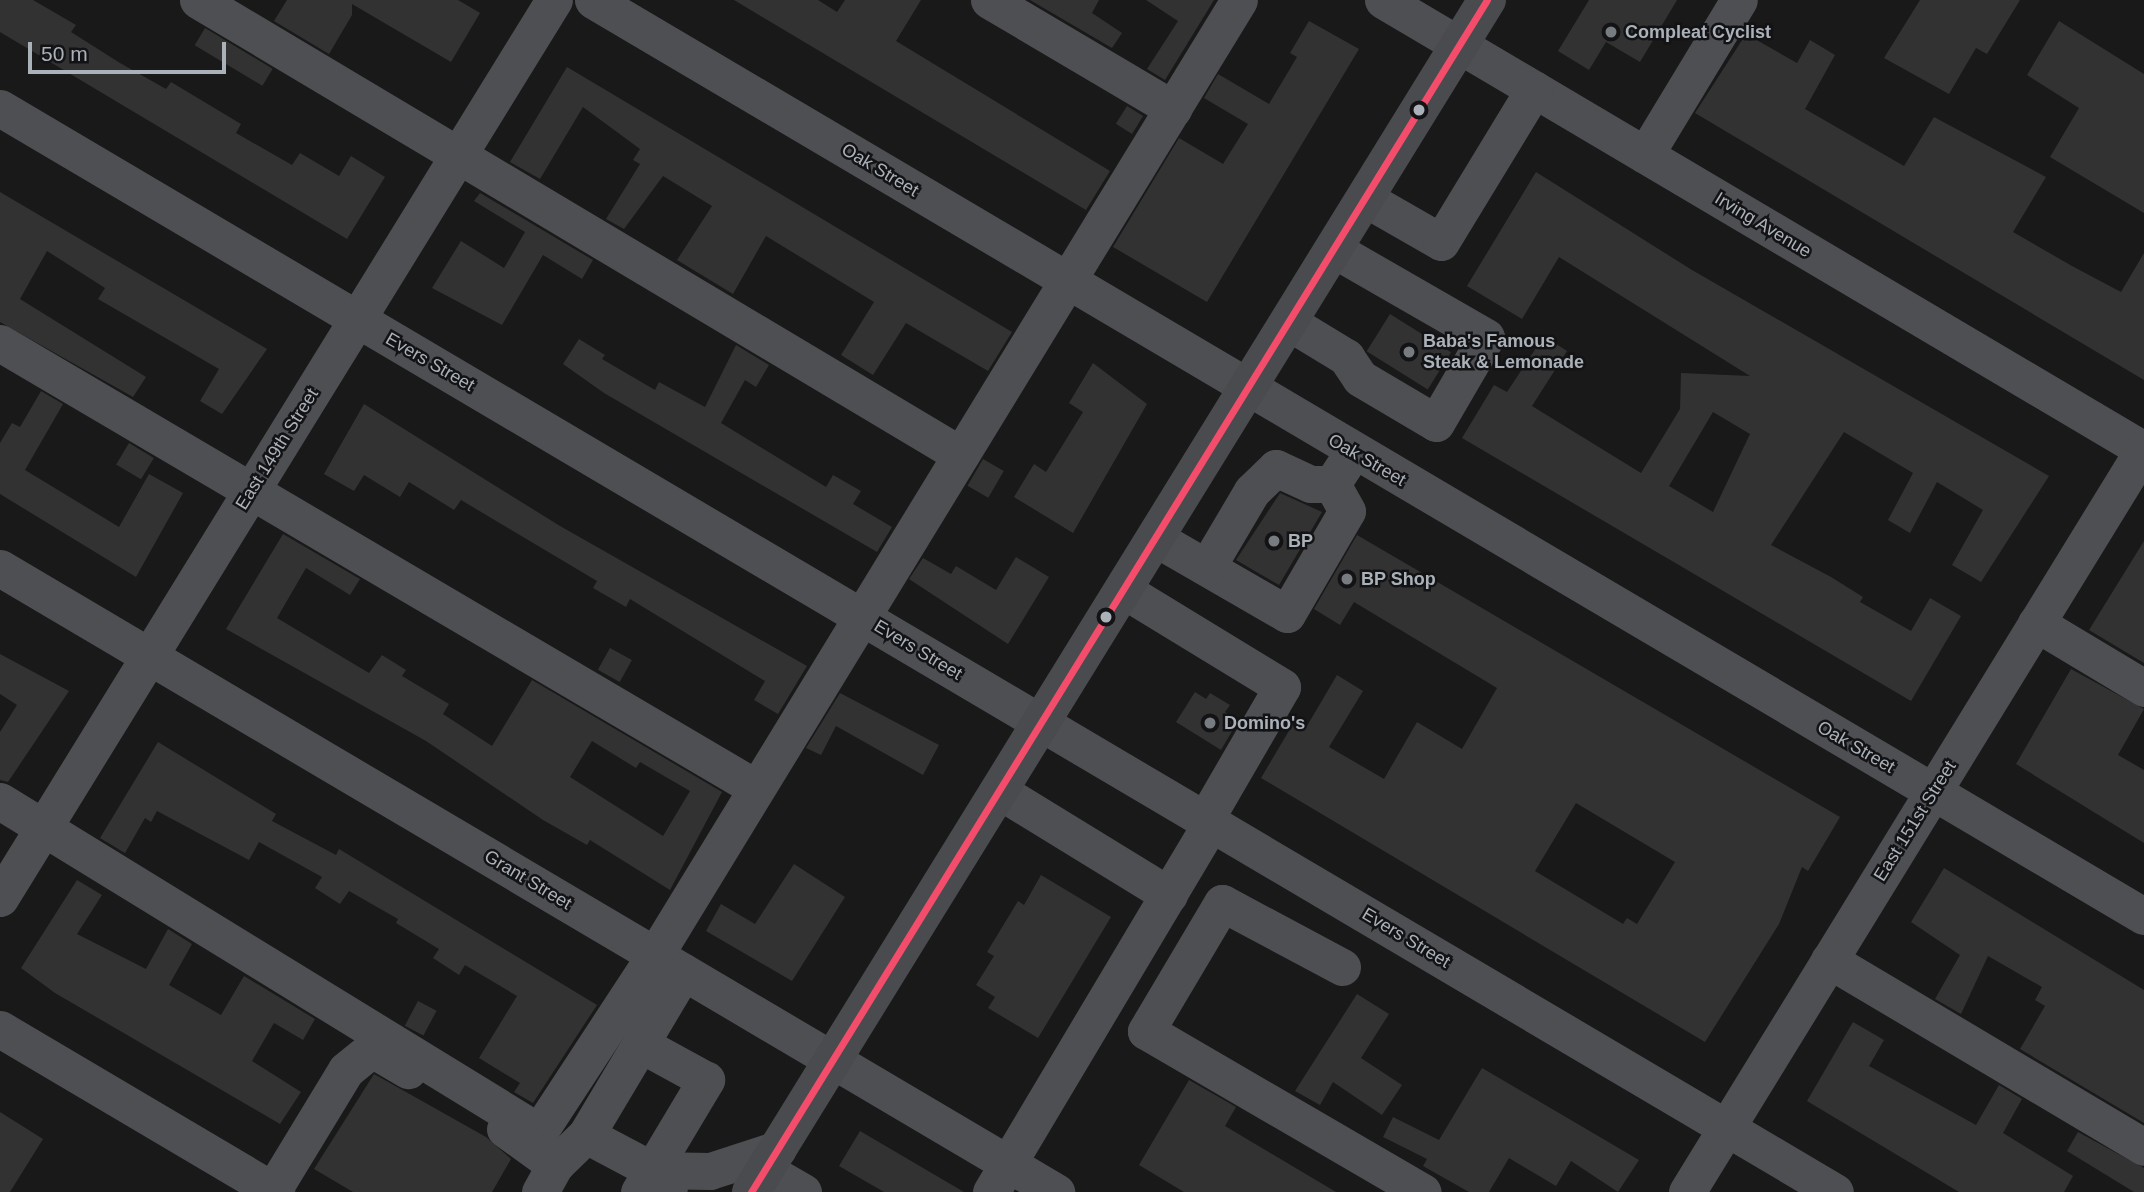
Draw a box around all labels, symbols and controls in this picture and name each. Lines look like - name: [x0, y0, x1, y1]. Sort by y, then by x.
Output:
- place label: Compleat Cyclist: [1625, 21, 1771, 43]
- marker: Compleat Cyclist: [1603, 24, 1619, 40]
- scale bar: [32, 28, 229, 72]
- text: 50 m: [41, 42, 88, 65]
- unlabelled marker: [1412, 103, 1426, 117]
- street label: Oak Street: [838, 139, 922, 201]
- street label: Irving Avenue: [1710, 187, 1816, 263]
- street label: Evers Street: [382, 328, 478, 396]
- place label: Baba's Famous Steak & Lemonade: [1423, 331, 1584, 374]
- marker: Baba's Famous Steak & Lemonade: [1401, 344, 1417, 360]
- street label: East 149th Street: [231, 384, 323, 514]
- street label: Oak Street: [1324, 429, 1410, 491]
- place label: BP: [1288, 530, 1313, 552]
- marker: BP: [1266, 533, 1282, 549]
- place label: BP Shop: [1361, 568, 1436, 590]
- marker: BP Shop: [1339, 571, 1355, 587]
- unlabelled marker: [1099, 610, 1113, 624]
- street label: Evers Street: [870, 615, 966, 685]
- place label: Domino's: [1224, 712, 1305, 734]
- marker: Domino's: [1202, 715, 1218, 731]
- street label: Oak Street: [1813, 716, 1899, 778]
- street label: East 151st Street: [1869, 757, 1961, 885]
- street label: Grant Street: [480, 845, 576, 915]
- street label: Evers Street: [1358, 903, 1454, 973]

